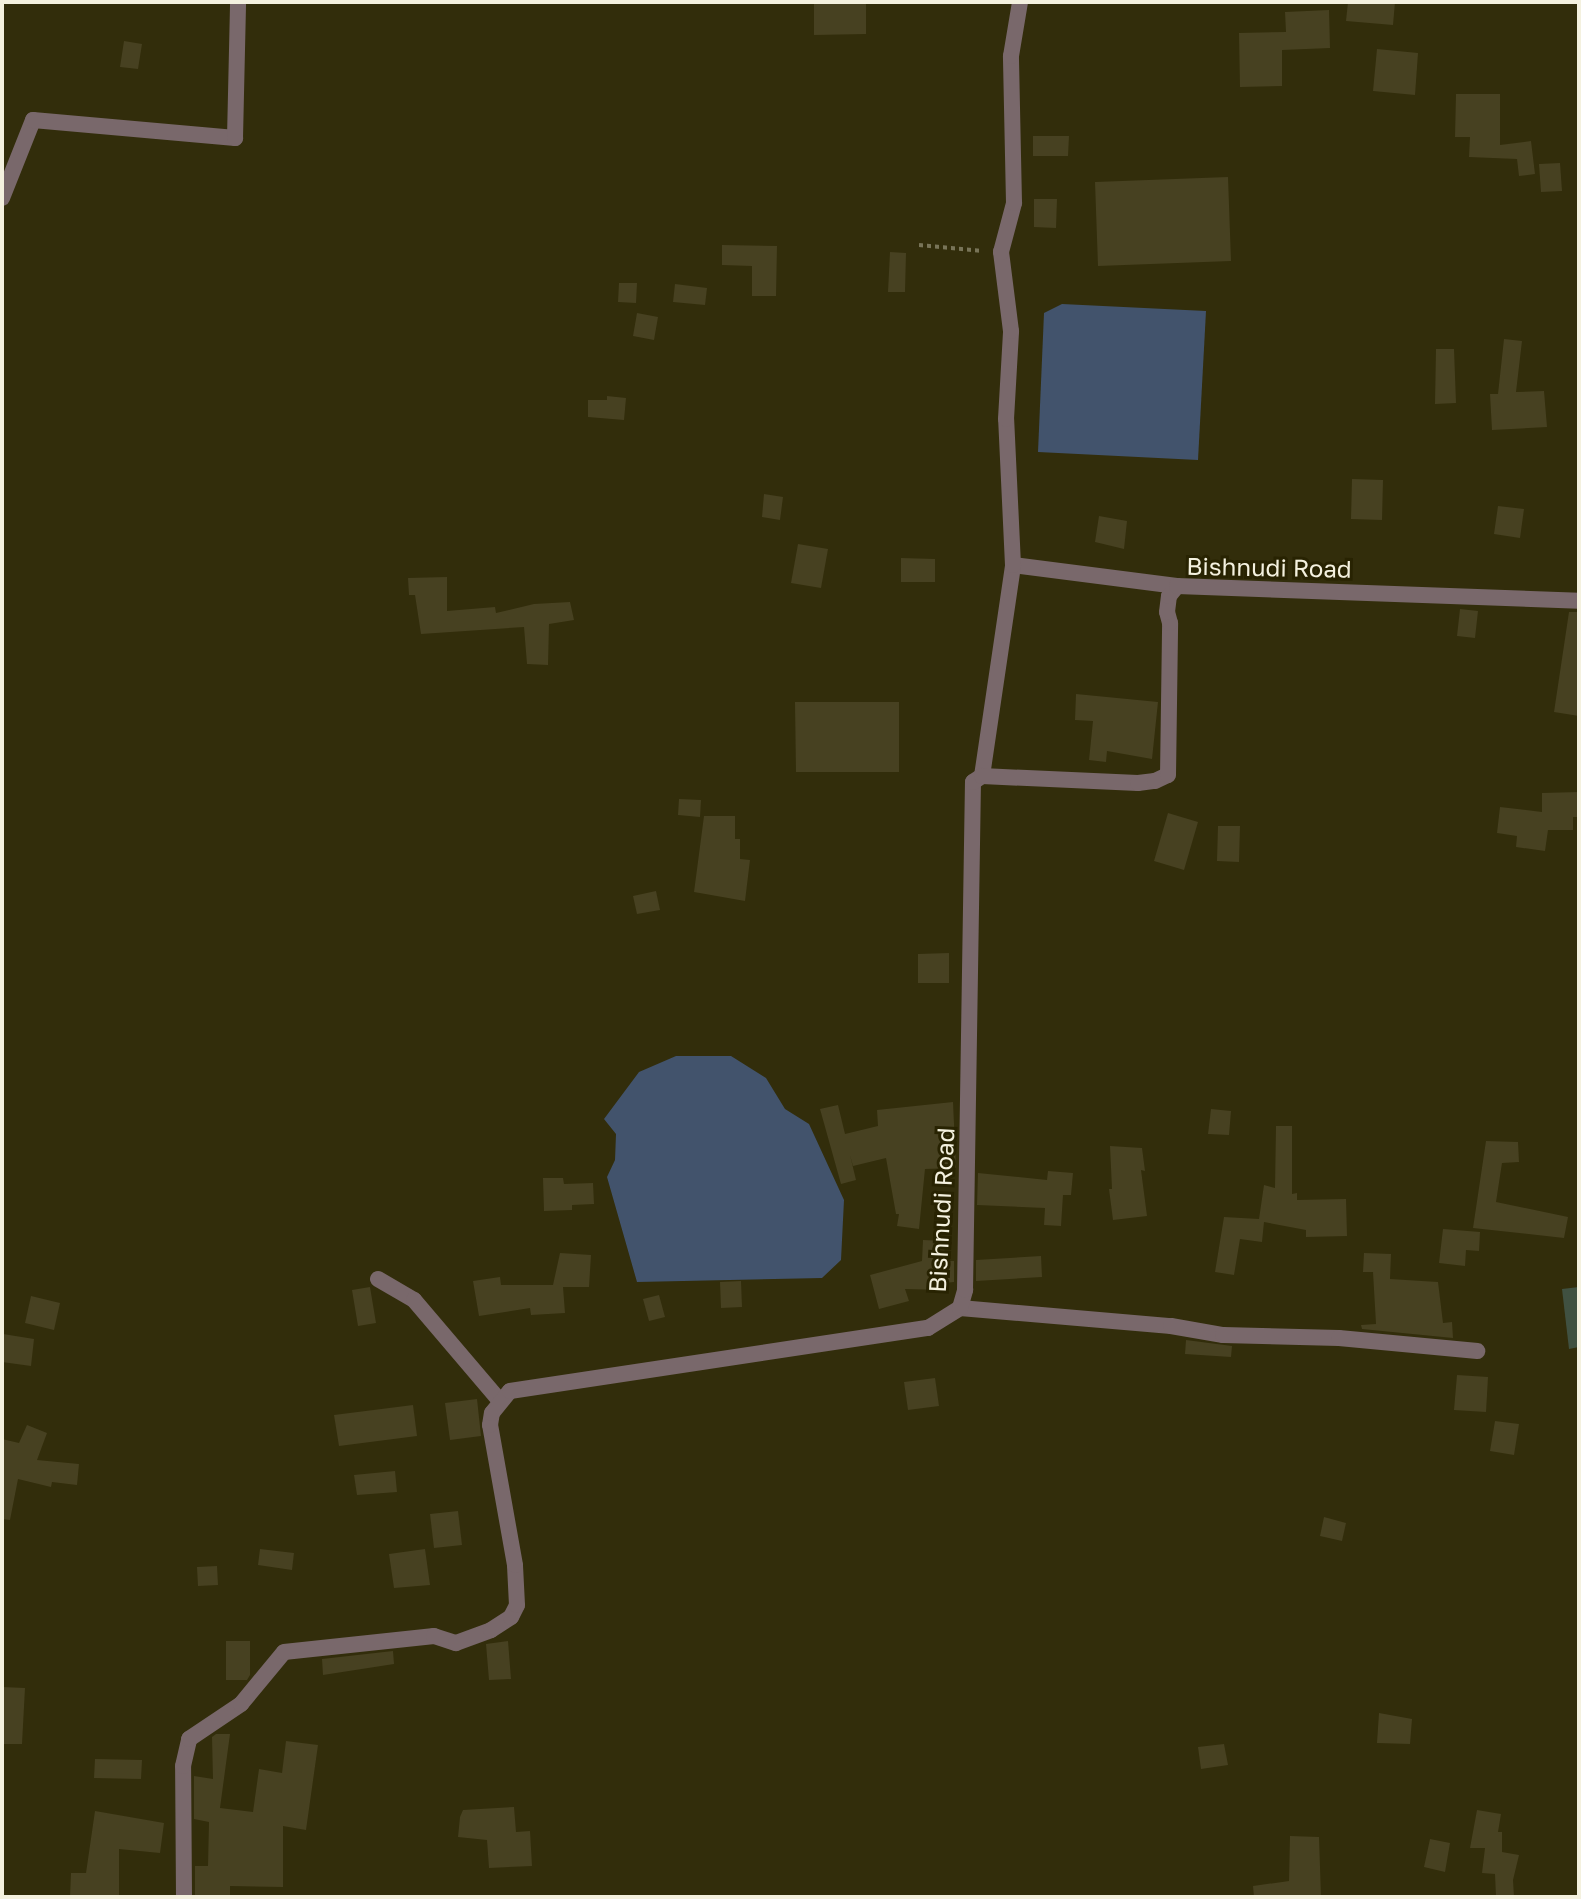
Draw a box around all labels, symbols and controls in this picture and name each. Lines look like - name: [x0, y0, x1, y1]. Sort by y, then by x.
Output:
- street label: Bishnudi Road: [1186, 551, 1352, 583]
- street label: Bishnudi Road: [922, 1127, 960, 1293]

